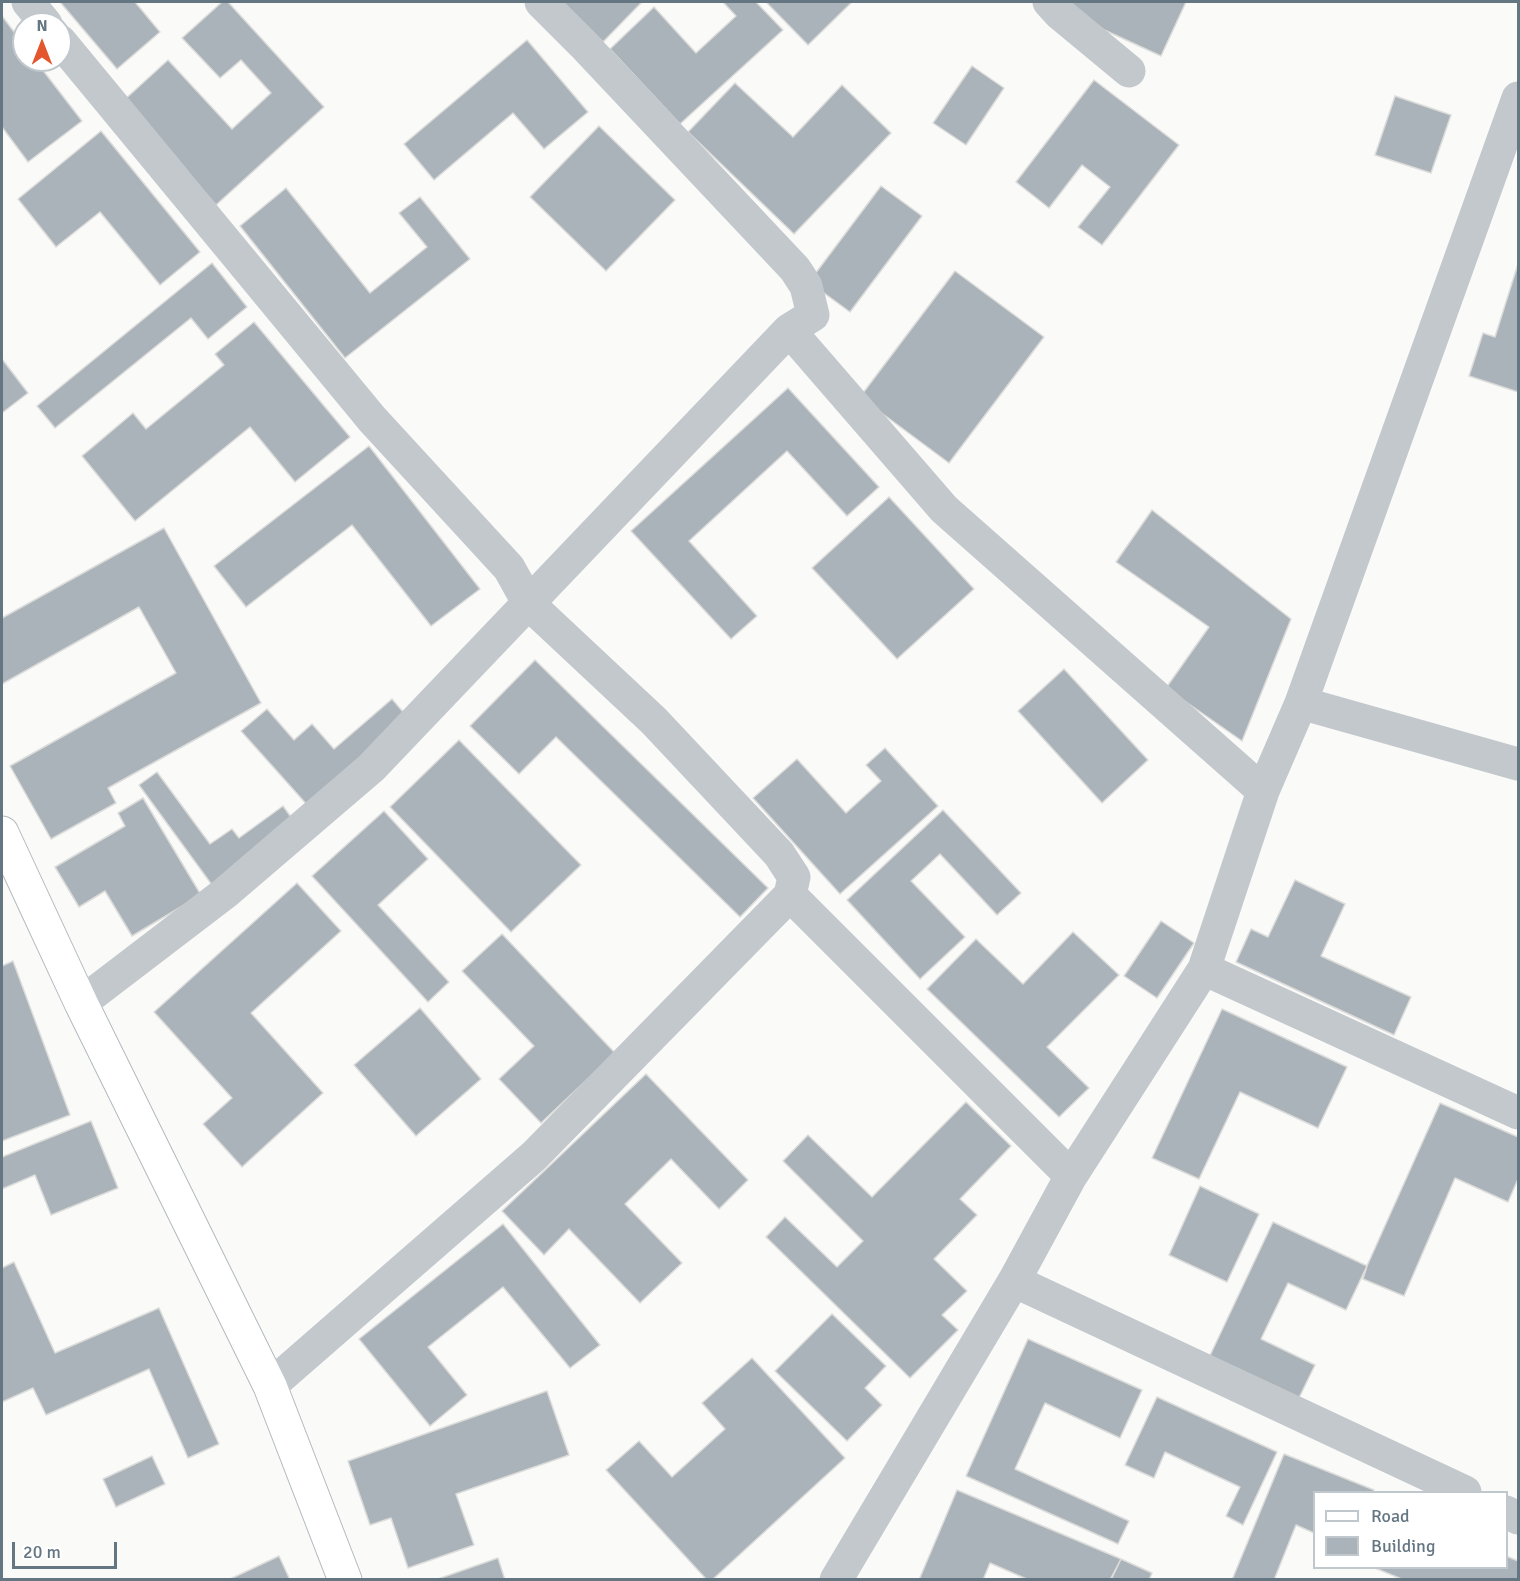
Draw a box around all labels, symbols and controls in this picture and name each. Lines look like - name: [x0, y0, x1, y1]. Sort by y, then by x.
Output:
- north arrow: [12, 12, 72, 72]
- text: N: [36, 16, 48, 36]
- legend: [1313, 1491, 1508, 1569]
- text: Road: [1371, 1505, 1410, 1527]
- scale bar: [15, 1530, 120, 1568]
- text: Building: [1371, 1535, 1435, 1557]
- text: 20 m: [23, 1541, 61, 1563]

